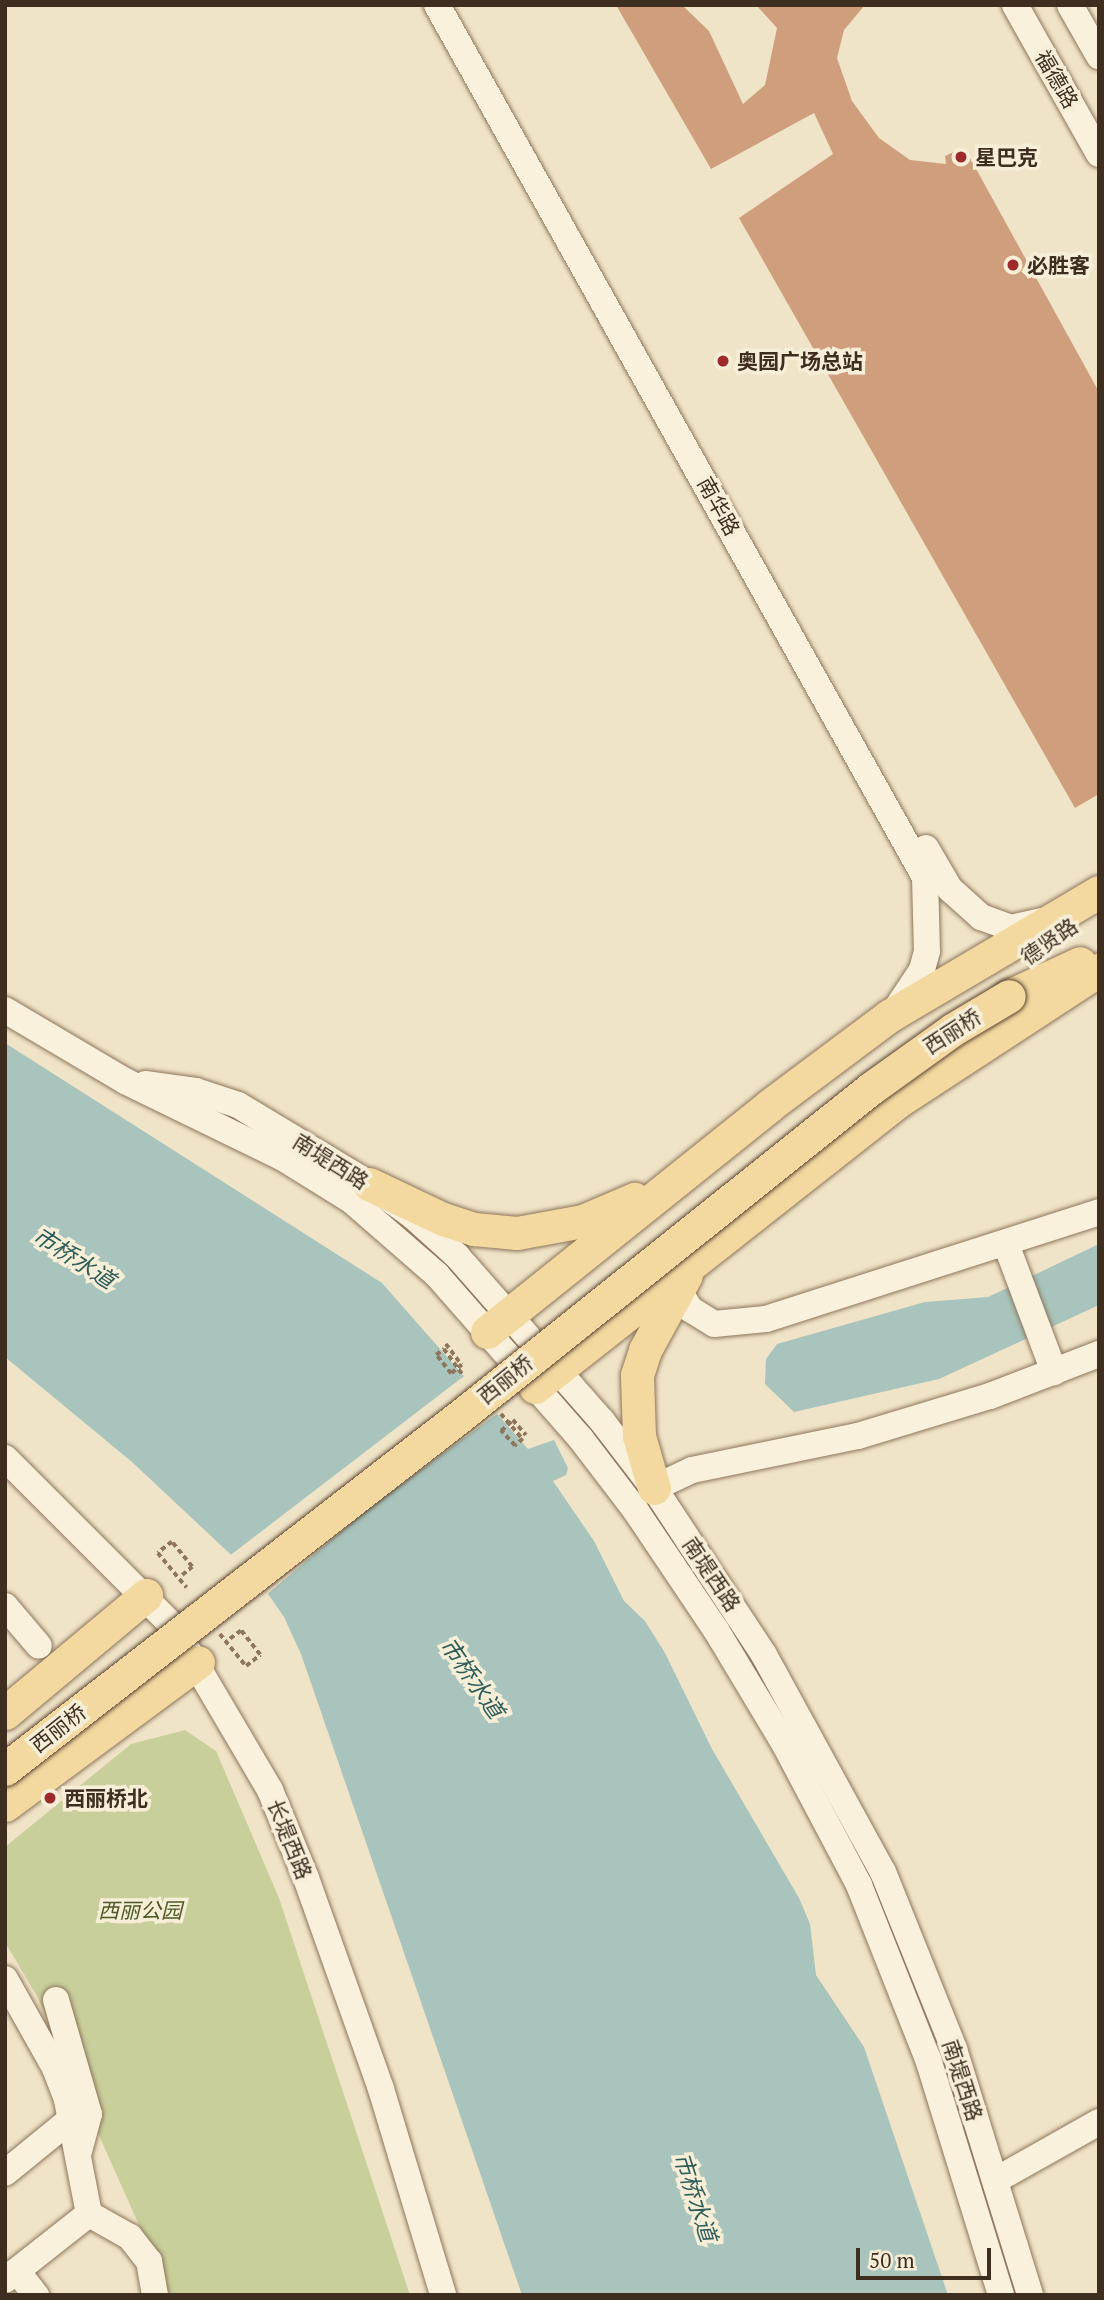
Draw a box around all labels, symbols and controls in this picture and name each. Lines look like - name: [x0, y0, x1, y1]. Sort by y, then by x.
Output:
- street label: 福德路: [1030, 45, 1084, 113]
- place label: 星巴克: [975, 144, 1038, 170]
- marker: 星巴克: [953, 149, 969, 165]
- place label: 必胜客: [1027, 252, 1090, 278]
- marker: 必胜客: [1005, 257, 1021, 273]
- place label: 奥园广场总站: [737, 348, 863, 374]
- marker: 奥园广场总站: [715, 353, 731, 369]
- street label: 南华路: [693, 472, 745, 540]
- street label: 德贤路: [1016, 913, 1082, 969]
- street label: 西丽桥: [919, 1003, 985, 1059]
- street label: 南堤西路: [289, 1128, 373, 1194]
- water label: 市桥水道: [28, 1221, 120, 1295]
- street label: 西丽桥: [473, 1349, 537, 1409]
- street label: 南堤西路: [678, 1532, 746, 1616]
- water label: 市桥水道: [434, 1632, 510, 1724]
- street label: 西丽桥: [25, 1699, 91, 1757]
- place label: 西丽桥北: [64, 1785, 148, 1811]
- marker: 西丽桥北: [42, 1790, 58, 1806]
- street label: 长堤西路: [263, 1795, 317, 1883]
- park label: 西丽公园: [98, 1897, 182, 1923]
- street label: 南堤西路: [938, 2036, 988, 2124]
- water label: 市桥水道: [668, 2149, 722, 2245]
- scale bar: [859, 2234, 994, 2278]
- text: 50 m: [869, 2246, 915, 2274]

